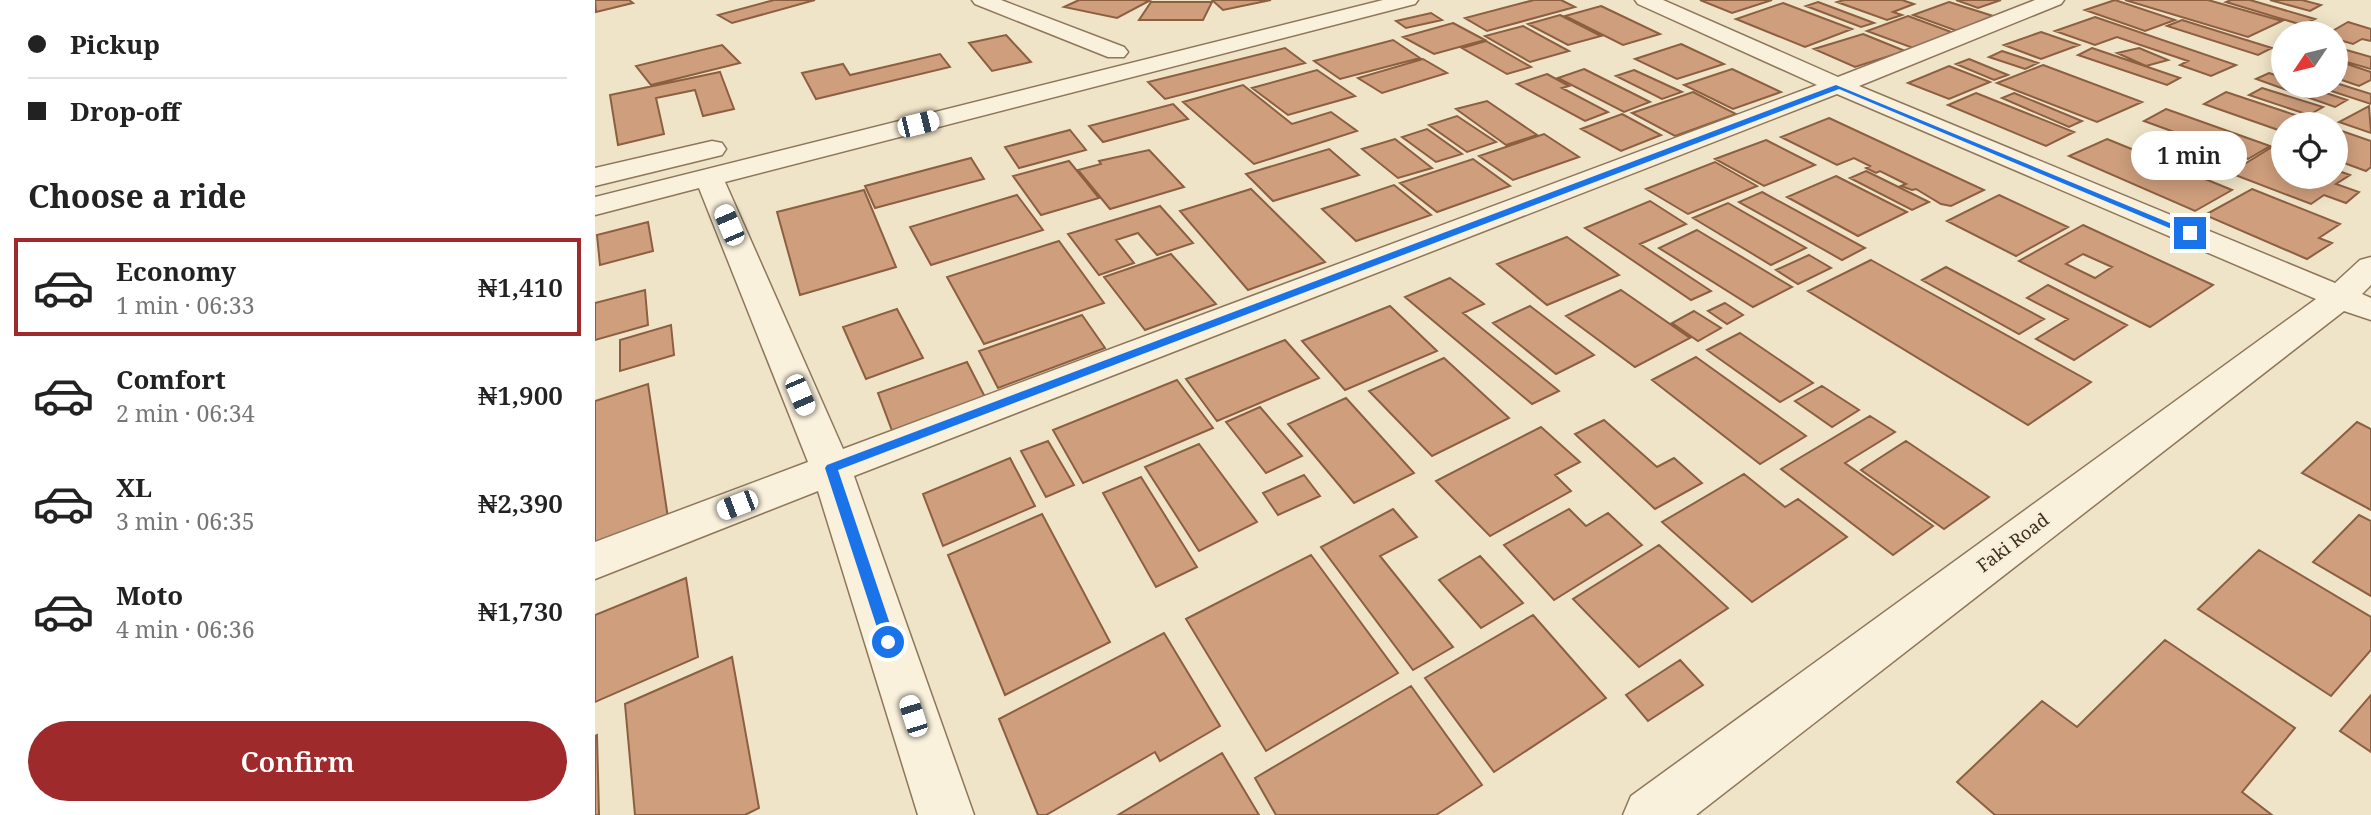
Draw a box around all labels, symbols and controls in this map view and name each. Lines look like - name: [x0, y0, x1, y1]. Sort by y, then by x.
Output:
- north arrow: [2271, 21, 2349, 98]
- map controls: [2271, 21, 2348, 189]
- text: Pickup: [70, 26, 160, 62]
- text: Drop-off: [70, 93, 180, 129]
- car: [896, 109, 941, 139]
- button: locate: [2271, 112, 2348, 189]
- callout: 1 min: [2132, 132, 2248, 180]
- text: 1 min: [2157, 139, 2221, 171]
- text: Choose a ride: [28, 174, 247, 217]
- car: [712, 202, 747, 248]
- route end: [2174, 217, 2206, 249]
- text: Economy: [116, 253, 236, 289]
- icon: car: [32, 256, 95, 319]
- text: ₦1,410: [478, 269, 563, 305]
- text: 1 min · 06:33: [116, 289, 254, 321]
- text: Comfort: [116, 361, 226, 397]
- icon: car: [32, 364, 95, 427]
- car: [783, 372, 818, 418]
- text: ₦1,900: [478, 377, 563, 413]
- text: 2 min · 06:34: [116, 397, 254, 429]
- text: XL: [116, 469, 152, 505]
- icon: car: [32, 472, 95, 535]
- text: ₦2,390: [478, 485, 563, 521]
- car: [714, 488, 761, 522]
- text: 3 min · 06:35: [116, 505, 254, 537]
- street label: Faki Road: [1971, 507, 2053, 577]
- text: Moto: [116, 577, 183, 613]
- icon: car: [32, 580, 95, 643]
- text: ₦1,730: [478, 593, 563, 629]
- text: 4 min · 06:36: [116, 613, 254, 645]
- route start: [872, 626, 904, 658]
- car: [897, 693, 930, 739]
- button: Confirm: [28, 721, 567, 801]

